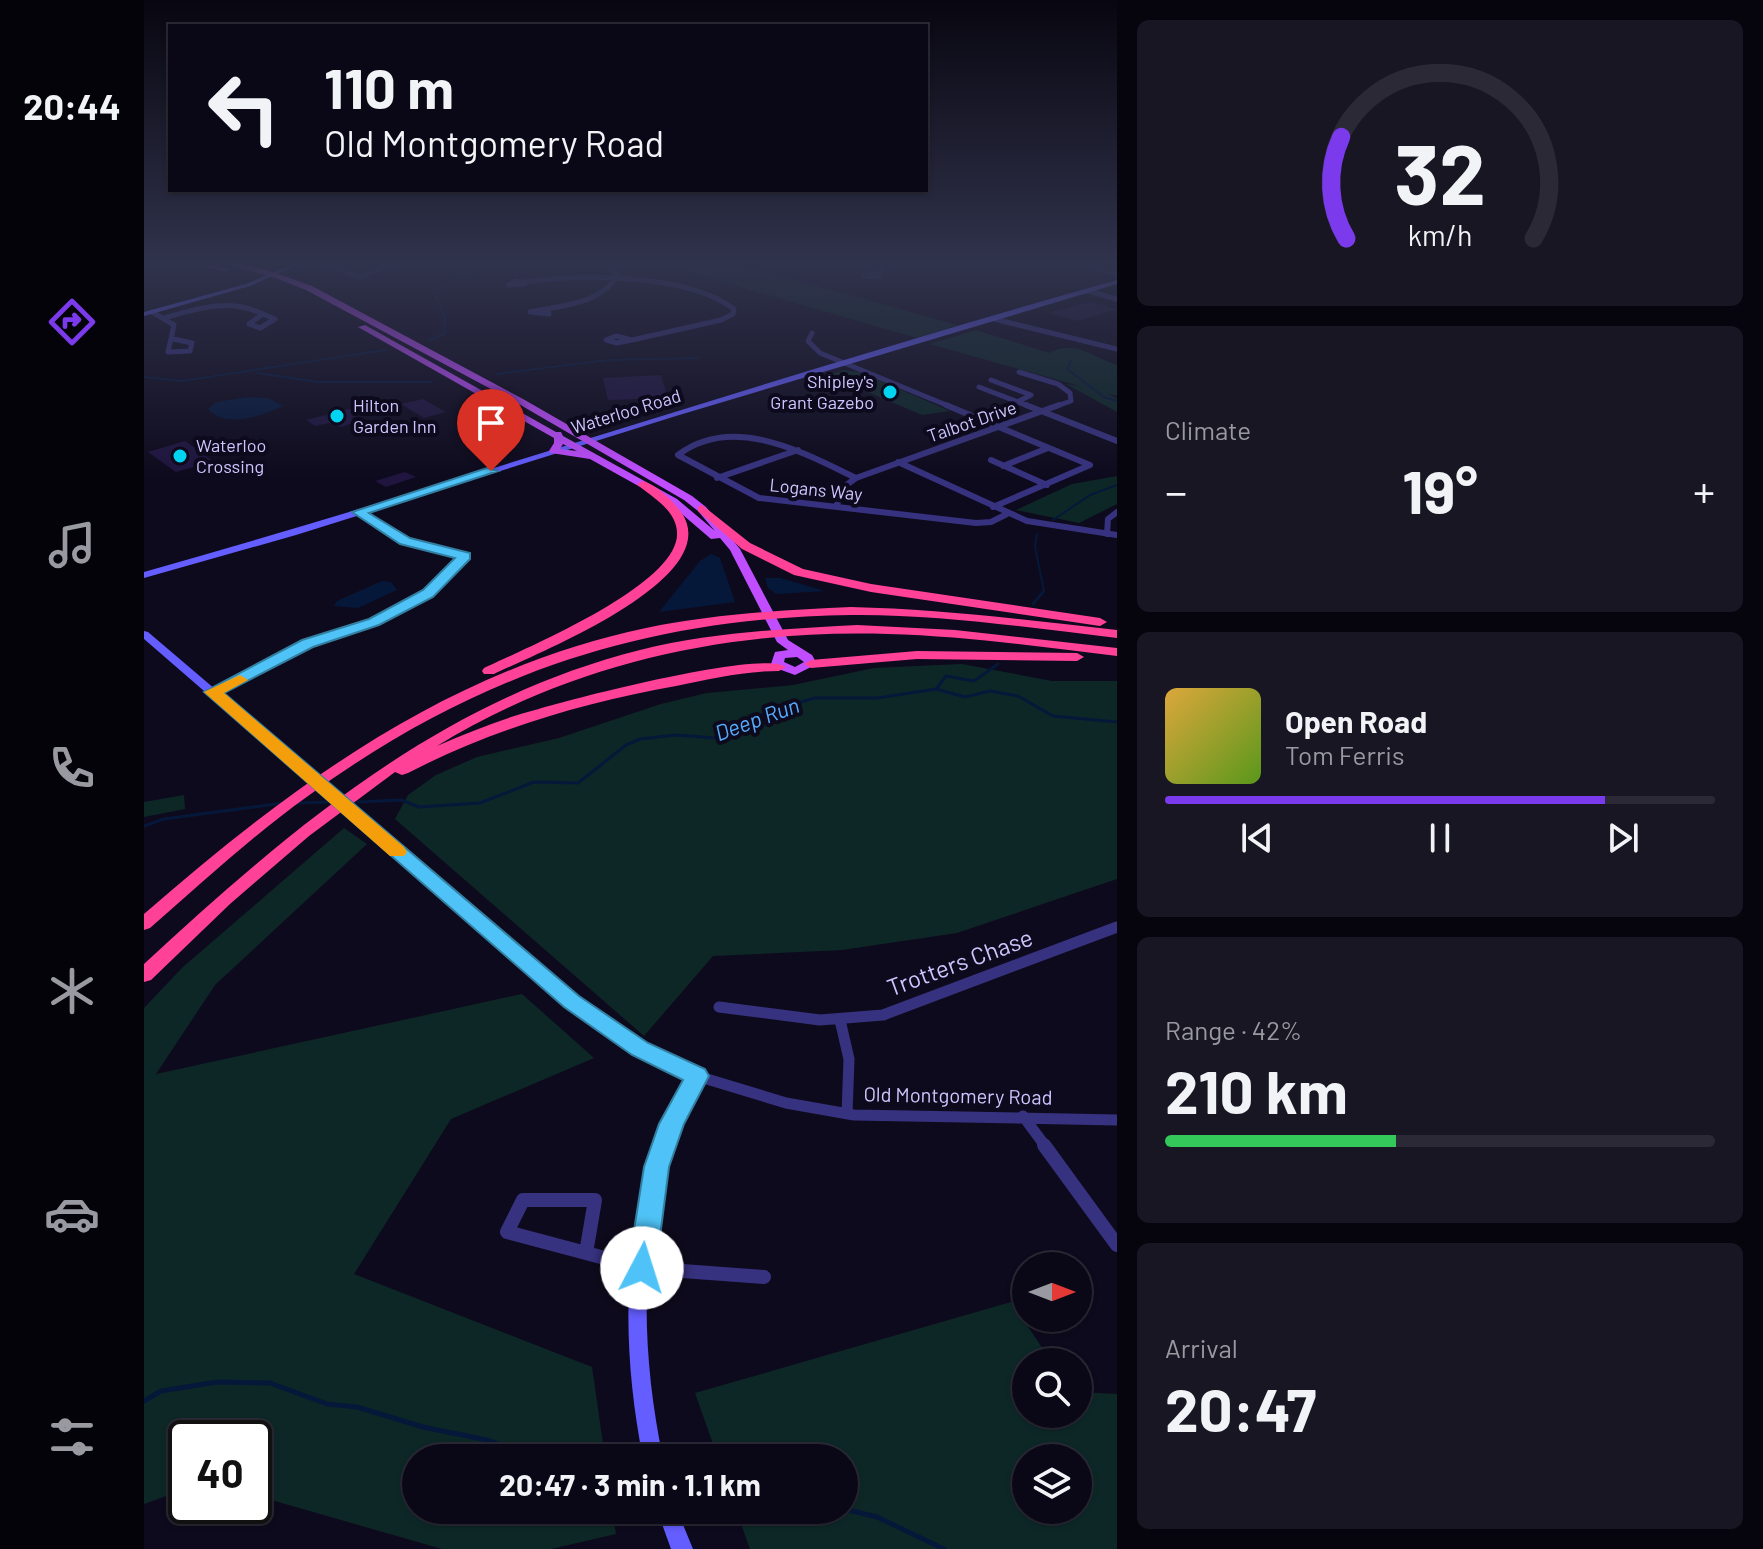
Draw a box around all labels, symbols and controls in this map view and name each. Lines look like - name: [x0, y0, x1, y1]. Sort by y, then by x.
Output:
- text: 110 m: [324, 53, 454, 120]
- icon: left: [192, 56, 296, 160]
- text: 20:44: [23, 84, 121, 127]
- text: Old Montgomery Road: [324, 121, 664, 164]
- text: 32: [1394, 121, 1486, 221]
- text: km/h: [1408, 217, 1472, 252]
- icon: directions: [44, 294, 100, 350]
- place label: Shipley's Grant Gazebo: [770, 370, 874, 413]
- marker: Shipley's Grant Gazebo: [881, 383, 899, 401]
- street label: Waterloo Road: [568, 384, 683, 438]
- pin: [457, 389, 525, 471]
- place label: Hilton Garden Inn: [353, 394, 436, 437]
- street label: Talbot Drive: [924, 396, 1019, 447]
- icon: arrive: [469, 401, 513, 445]
- marker: Hilton Garden Inn: [328, 407, 346, 425]
- text: Climate: [1165, 414, 1251, 445]
- place label: Waterloo Crossing: [196, 434, 266, 477]
- marker: Waterloo Crossing: [171, 447, 189, 465]
- text: 19°: [1402, 454, 1478, 526]
- text: −: [1165, 464, 1187, 517]
- text: +: [1693, 464, 1715, 517]
- street label: Logans Way: [769, 473, 864, 505]
- icon: music: [44, 517, 100, 573]
- water label: Deep Run: [711, 691, 802, 745]
- text: Open Road: [1285, 703, 1427, 739]
- text: Tom Ferris: [1285, 739, 1405, 770]
- icon: phone: [44, 740, 100, 796]
- icon: previous: [1235, 816, 1279, 860]
- icon: pause: [1418, 816, 1462, 860]
- icon: next: [1601, 816, 1645, 860]
- street label: Trotters Chase: [883, 922, 1036, 1001]
- icon: climate: [44, 963, 100, 1019]
- text: Range · 42%: [1165, 1014, 1302, 1045]
- text: 210 km: [1165, 1054, 1348, 1126]
- street label: Old Montgomery Road: [863, 1081, 1053, 1109]
- icon: car: [44, 1186, 100, 1242]
- position arrow: [600, 1226, 684, 1310]
- north arrow: [1012, 1252, 1092, 1332]
- map controls: [1012, 1252, 1092, 1524]
- text: Arrival: [1165, 1332, 1238, 1363]
- button: search: [1012, 1348, 1092, 1428]
- text: 20:47: [1165, 1372, 1316, 1444]
- icon: filters: [44, 1409, 100, 1465]
- speed limit sign: 40: [168, 1420, 272, 1524]
- button: layers: [1012, 1444, 1092, 1524]
- text: 20:47 · 3 min · 1.1 km: [499, 1466, 761, 1502]

